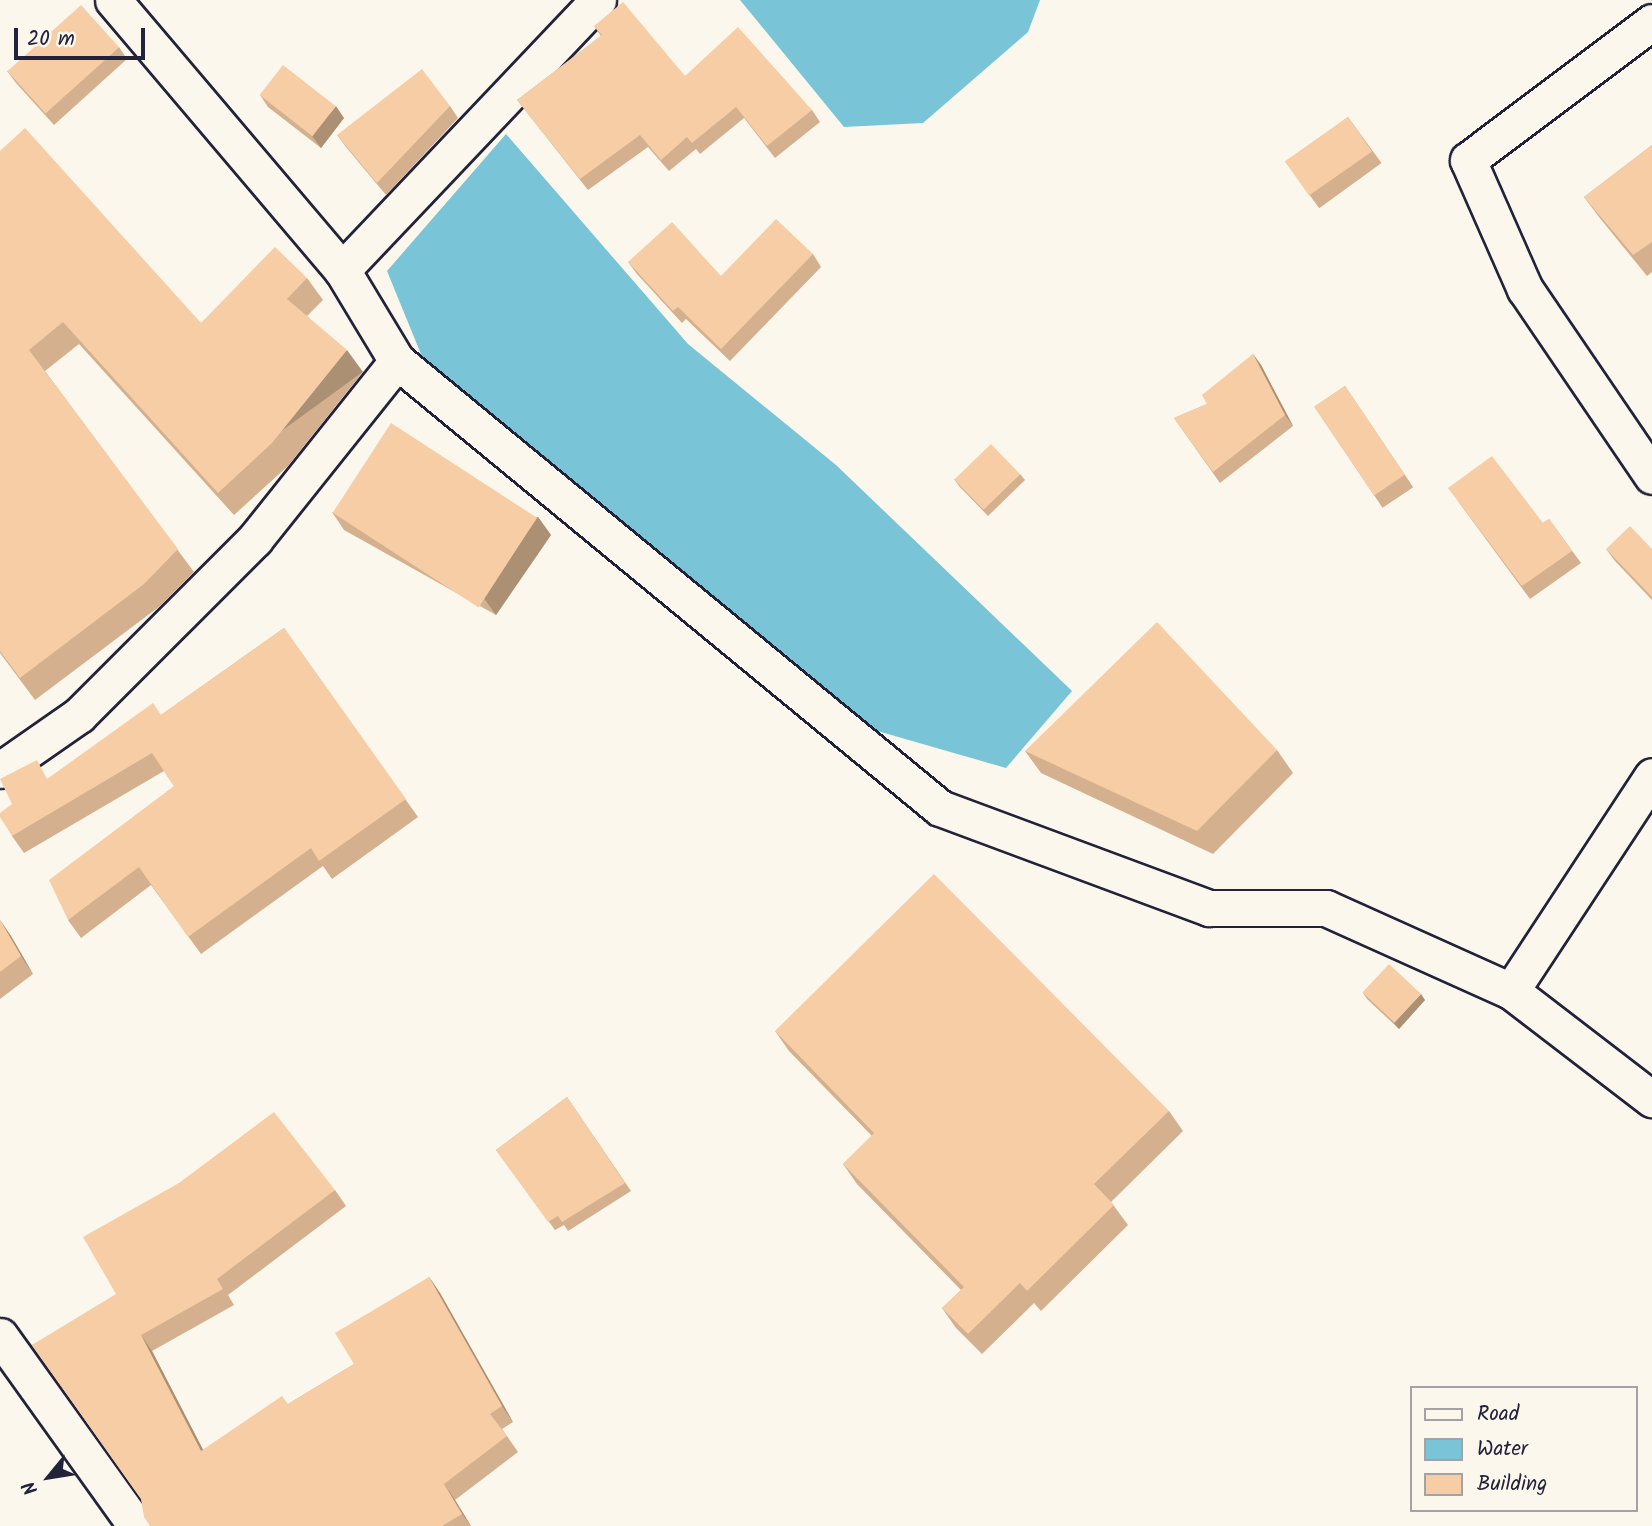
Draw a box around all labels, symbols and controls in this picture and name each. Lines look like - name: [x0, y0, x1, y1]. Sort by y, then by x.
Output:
- scale bar: [18, 14, 149, 58]
- text: 20 m: [27, 23, 75, 56]
- legend: [1410, 1386, 1638, 1512]
- text: Road: [1477, 1398, 1519, 1431]
- text: Water: [1477, 1433, 1528, 1466]
- north arrow: [14, 1442, 84, 1512]
- text: Building: [1477, 1468, 1547, 1501]
- text: N: [15, 1475, 47, 1500]

